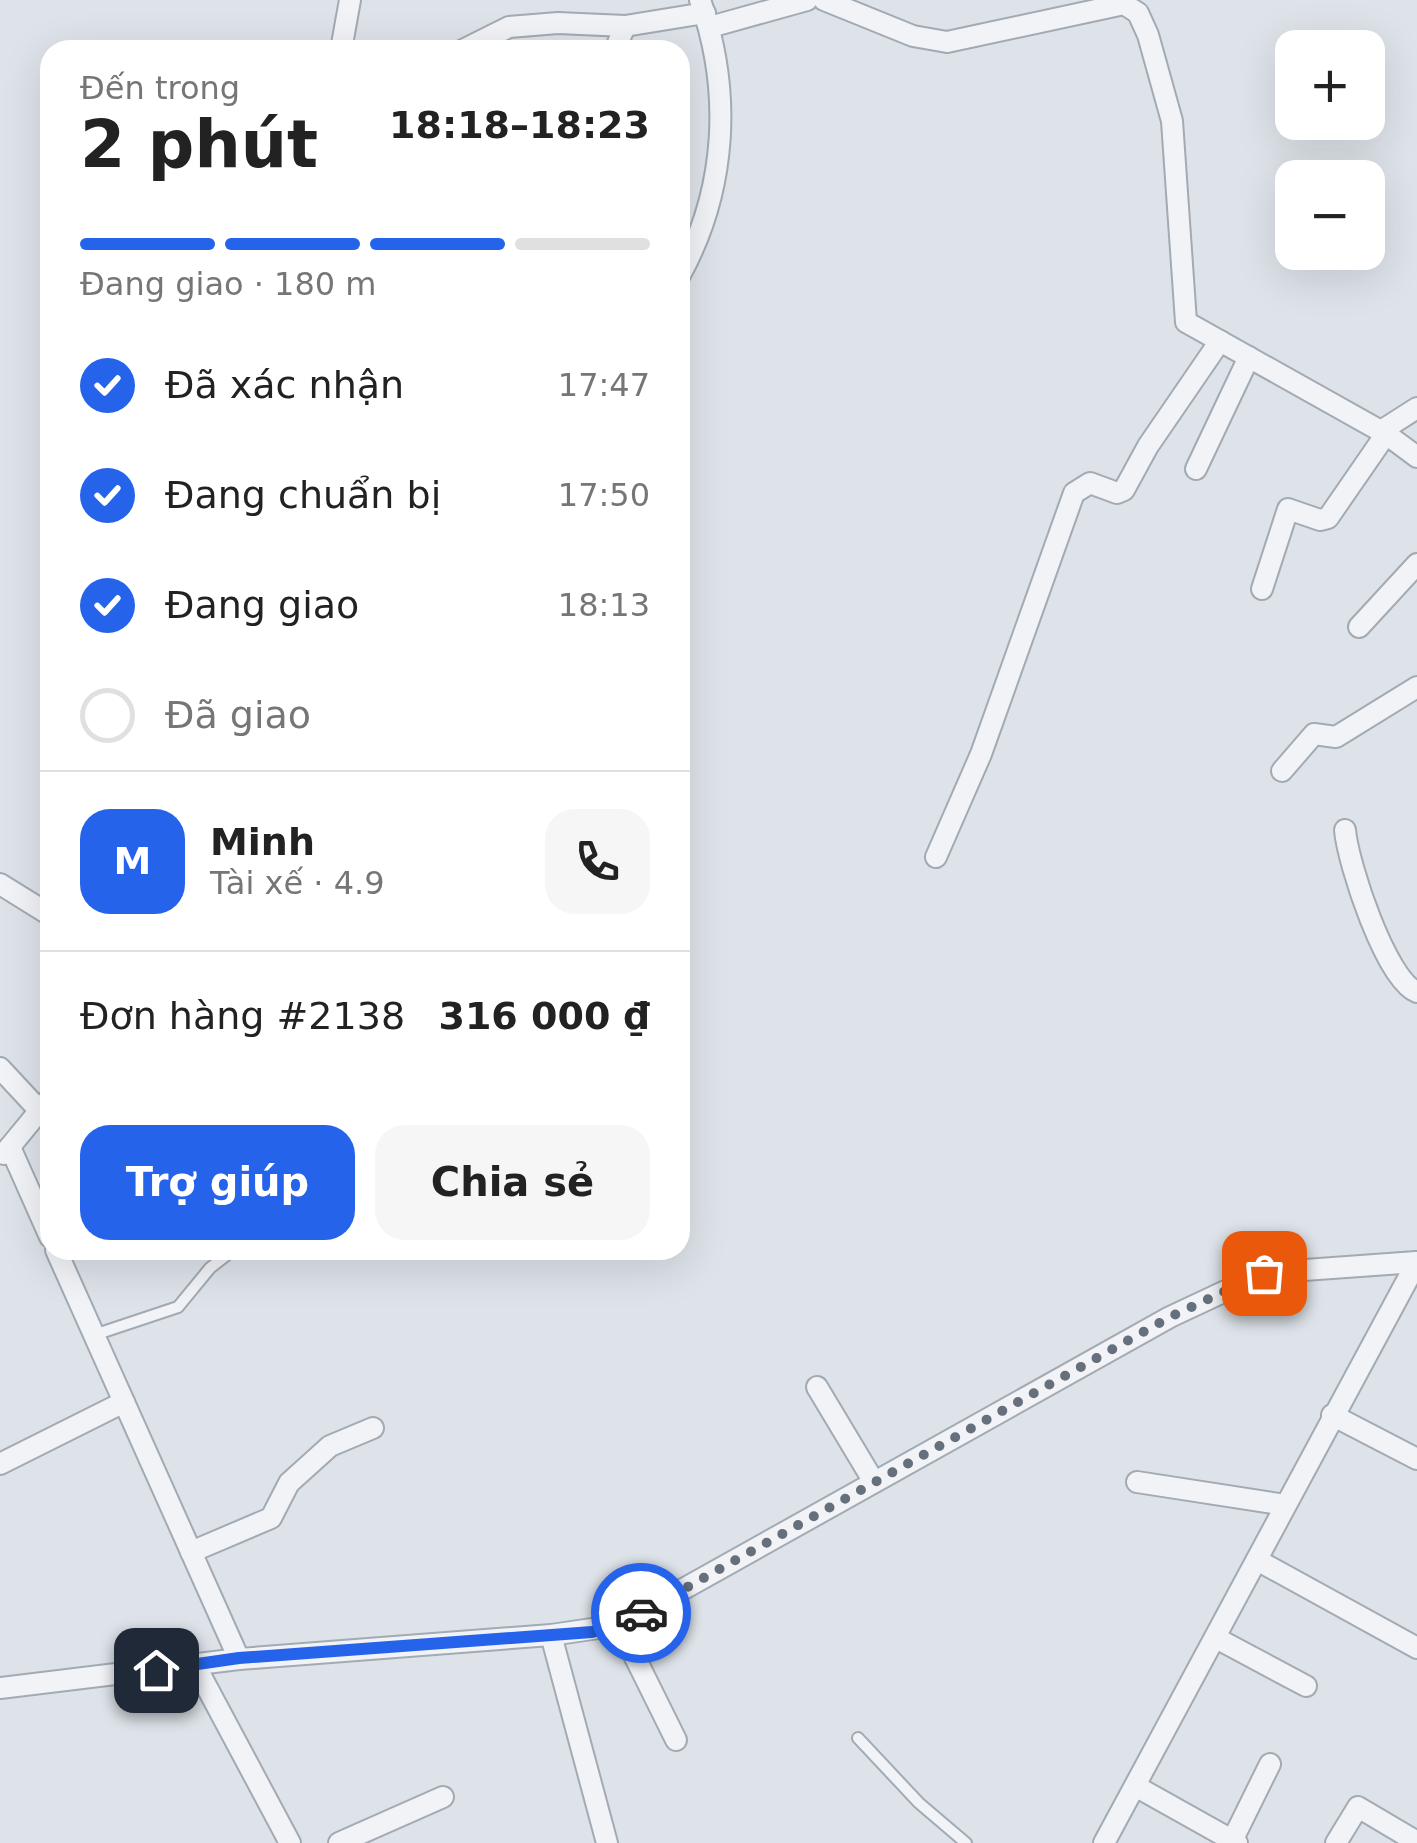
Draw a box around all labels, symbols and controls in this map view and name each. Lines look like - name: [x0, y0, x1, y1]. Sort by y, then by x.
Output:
- map controls: [1275, 30, 1385, 270]
- button: +: [1275, 30, 1385, 140]
- text: Đến trong: [80, 69, 240, 107]
- text: 18:18–18:23: [389, 103, 650, 147]
- text: 2 phút: [80, 107, 318, 182]
- button: −: [1275, 160, 1385, 270]
- text: Đang giao · 180 m: [80, 265, 377, 303]
- icon: check: [80, 358, 135, 413]
- text: Đã xác nhận: [165, 363, 404, 407]
- text: 17:47: [558, 366, 650, 404]
- icon: check: [80, 468, 135, 523]
- text: Đang chuẩn bị: [165, 473, 441, 517]
- text: 17:50: [558, 476, 650, 514]
- icon: check: [80, 578, 135, 633]
- text: Đang giao: [165, 583, 359, 627]
- text: 18:13: [558, 586, 650, 624]
- text: Đã giao: [165, 693, 311, 737]
- button: phone: [545, 809, 650, 914]
- text: Minh: [210, 820, 315, 864]
- text: M: [114, 839, 151, 883]
- text: Tài xế · 4.9: [210, 864, 385, 902]
- text: Đơn hàng #2138: [80, 994, 405, 1038]
- text: 316 000 ₫: [438, 994, 650, 1038]
- button: Trợ giúp: [80, 1125, 355, 1240]
- button: Chia sẻ: [375, 1125, 650, 1240]
- pin: [1222, 1231, 1307, 1316]
- icon: bag: [1237, 1246, 1292, 1301]
- courier: [591, 1563, 691, 1663]
- icon: car: [614, 1586, 669, 1641]
- pin: [114, 1628, 199, 1713]
- icon: home: [129, 1643, 184, 1698]

